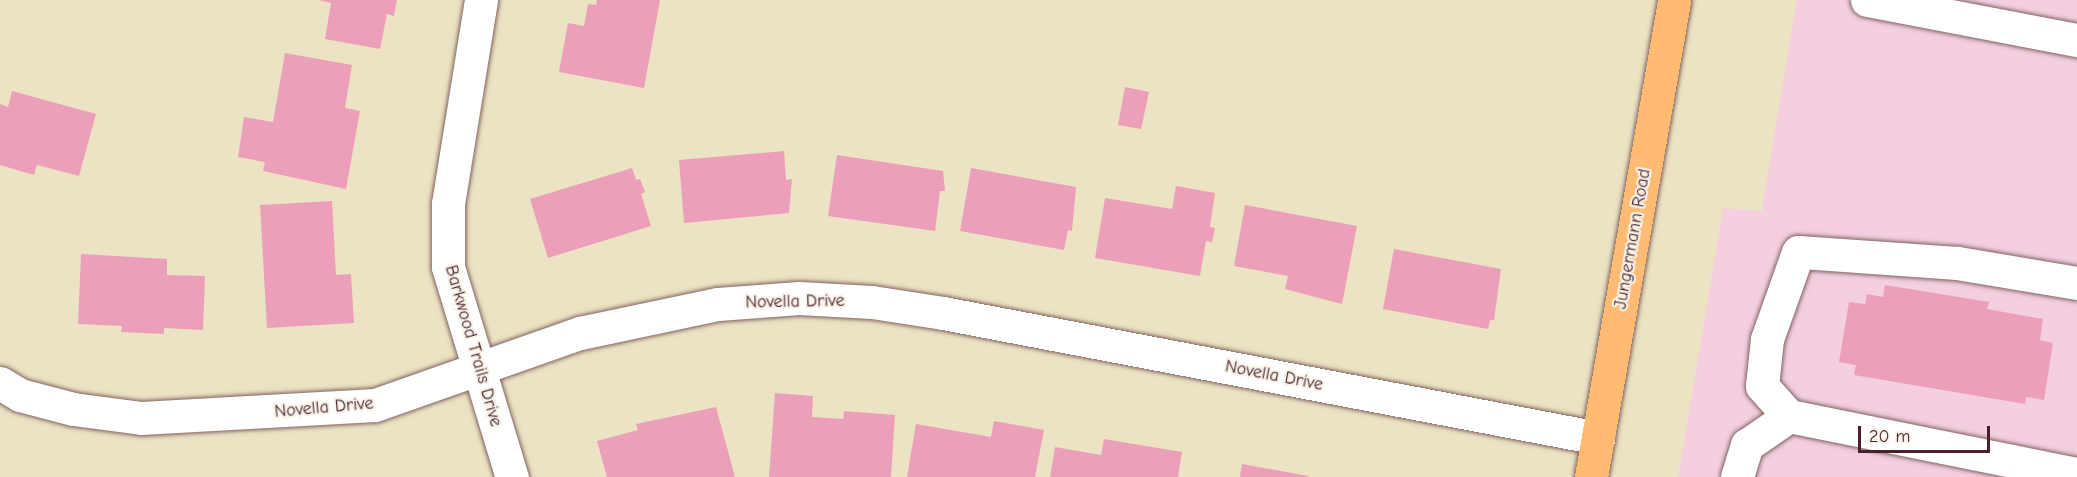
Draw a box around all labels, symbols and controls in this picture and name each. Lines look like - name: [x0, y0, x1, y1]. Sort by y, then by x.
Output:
- street label: Jungermann Road: [1610, 167, 1656, 311]
- street label: Barkwood Trails Drive: [440, 263, 506, 429]
- street label: Novella Drive: [745, 290, 845, 314]
- street label: Novella Drive: [1223, 356, 1325, 396]
- street label: Novella Drive: [274, 393, 374, 423]
- scale bar: [1861, 414, 1993, 452]
- text: 20 m: [1869, 426, 1910, 447]

